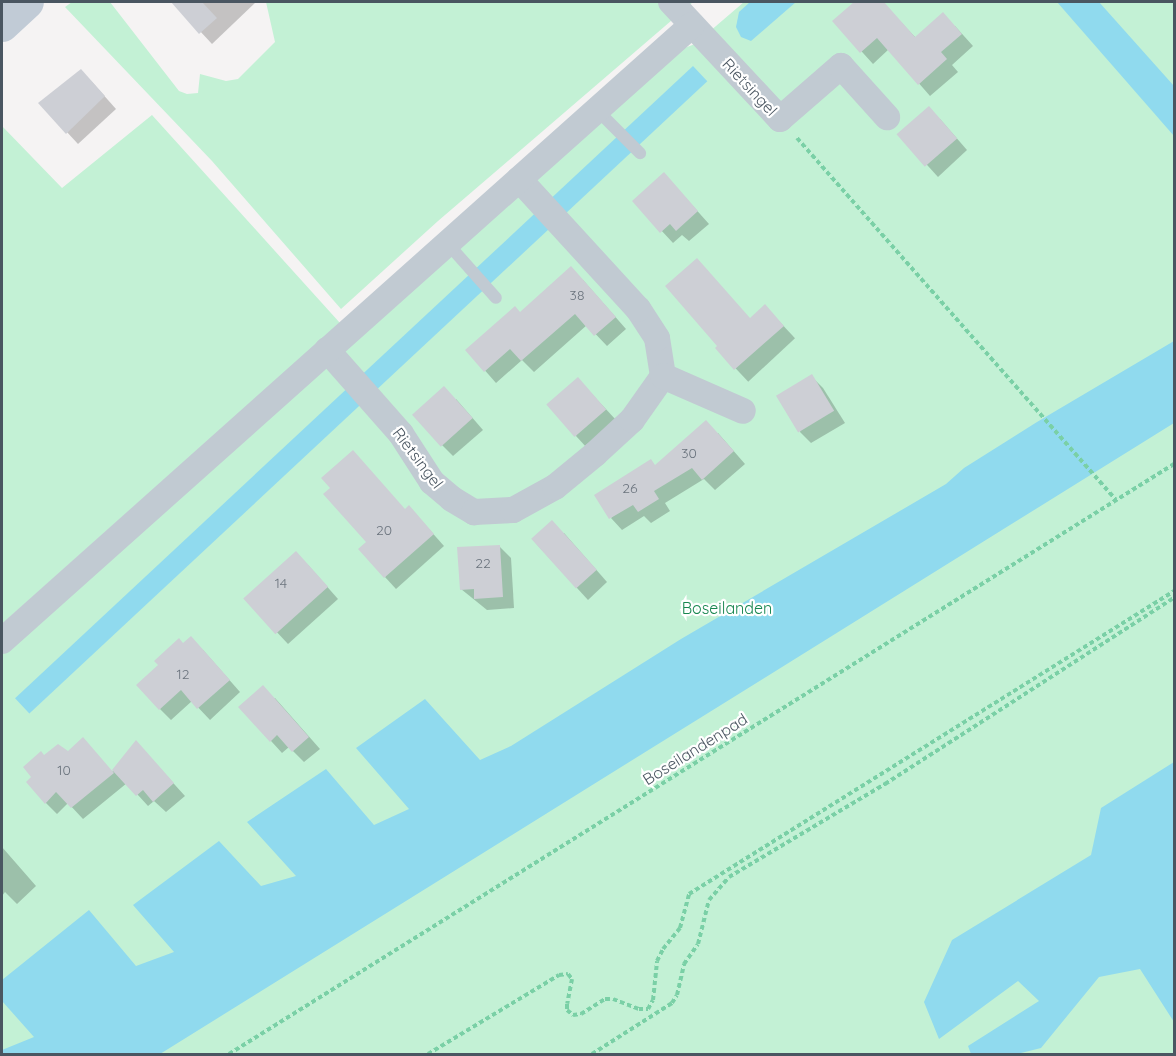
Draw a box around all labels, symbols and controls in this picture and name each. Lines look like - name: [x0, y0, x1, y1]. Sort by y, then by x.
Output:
- street label: Rietsingel: [719, 54, 781, 120]
- house number: 38: [570, 287, 584, 303]
- street label: Rietsingel: [389, 424, 447, 492]
- house number: 30: [681, 445, 697, 461]
- house number: 26: [622, 480, 638, 496]
- house number: 20: [376, 522, 392, 538]
- house number: 22: [475, 555, 491, 571]
- house number: 14: [275, 575, 287, 591]
- park label: Boseilanden: [682, 598, 772, 618]
- house number: 12: [177, 666, 189, 682]
- street label: Boseilandenpad: [639, 709, 751, 789]
- house number: 10: [57, 762, 71, 778]

